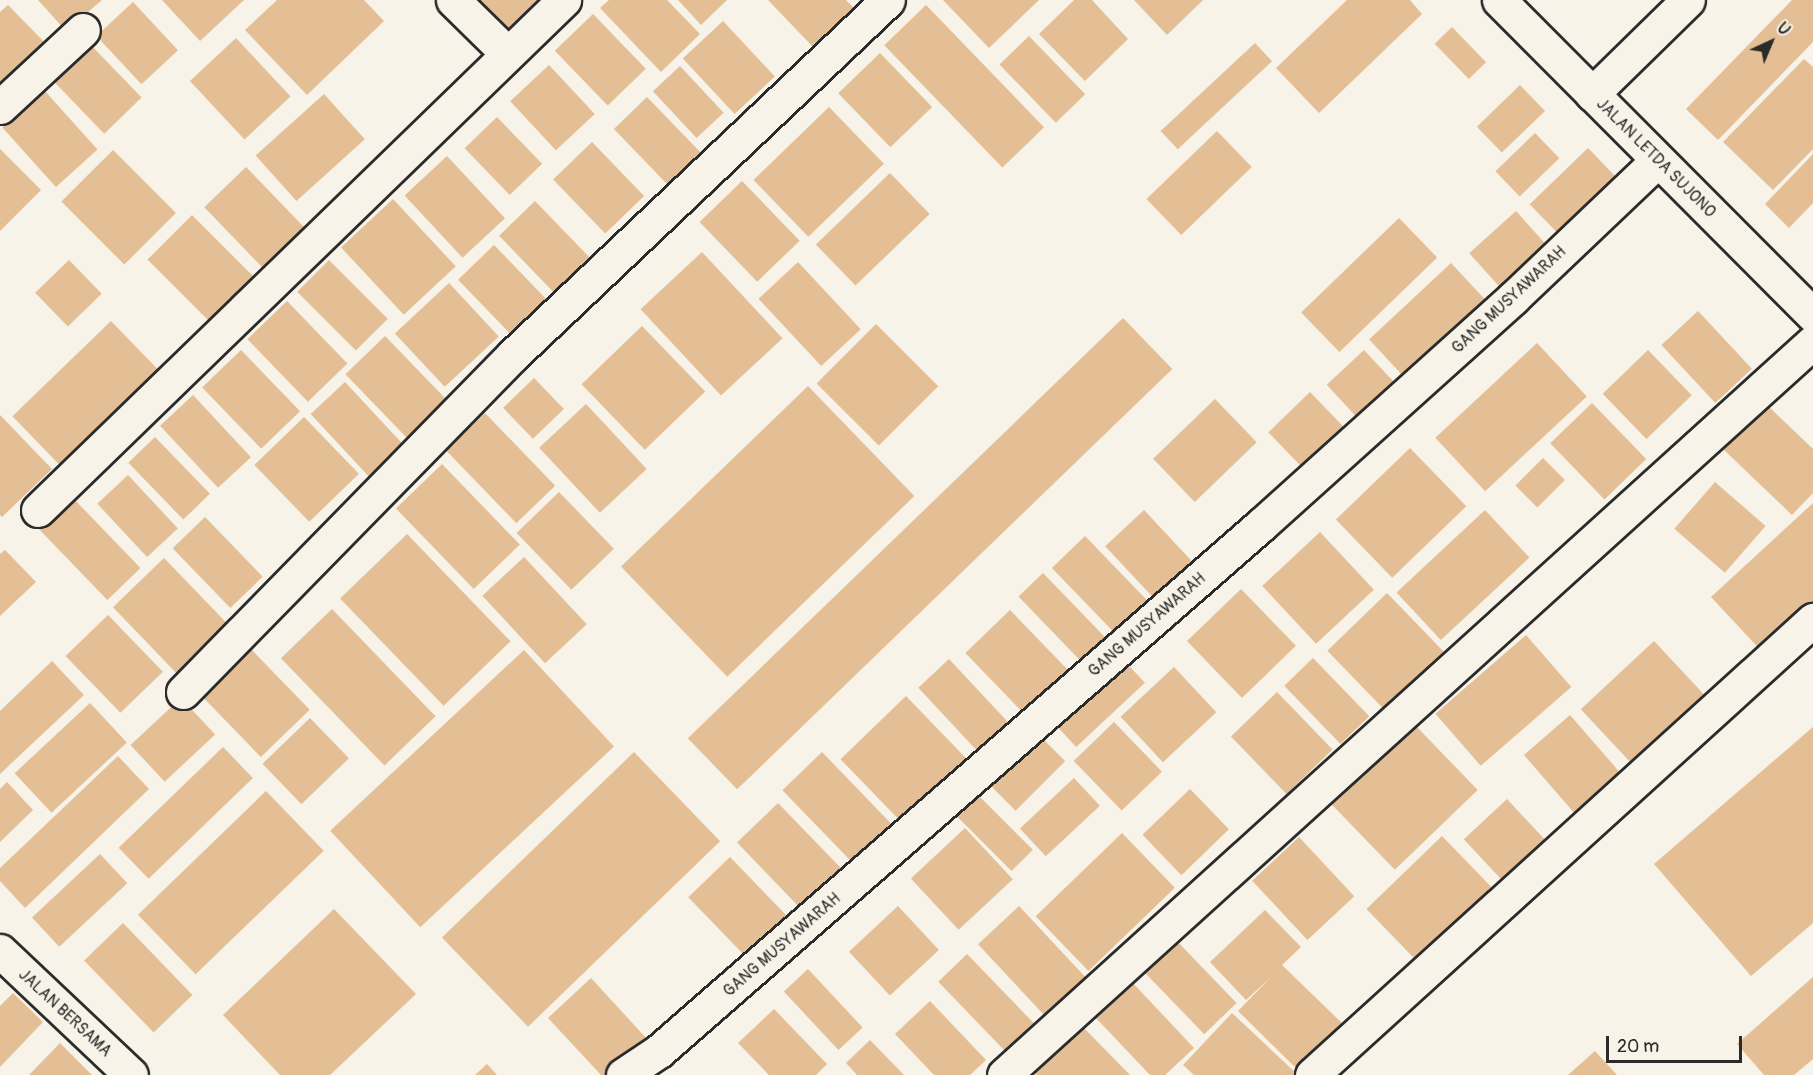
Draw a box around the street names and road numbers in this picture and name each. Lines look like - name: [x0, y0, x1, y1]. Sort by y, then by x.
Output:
- street label: JALAN LETDA SUJONO: [1592, 94, 1720, 222]
- street label: GANG MUSYAWARAH: [1448, 242, 1570, 358]
- street label: GANG MUSYAWARAH: [1085, 569, 1209, 681]
- street label: GANG MUSYAWARAH: [720, 889, 844, 1001]
- street label: JALAN BERSAMA: [15, 965, 115, 1061]

